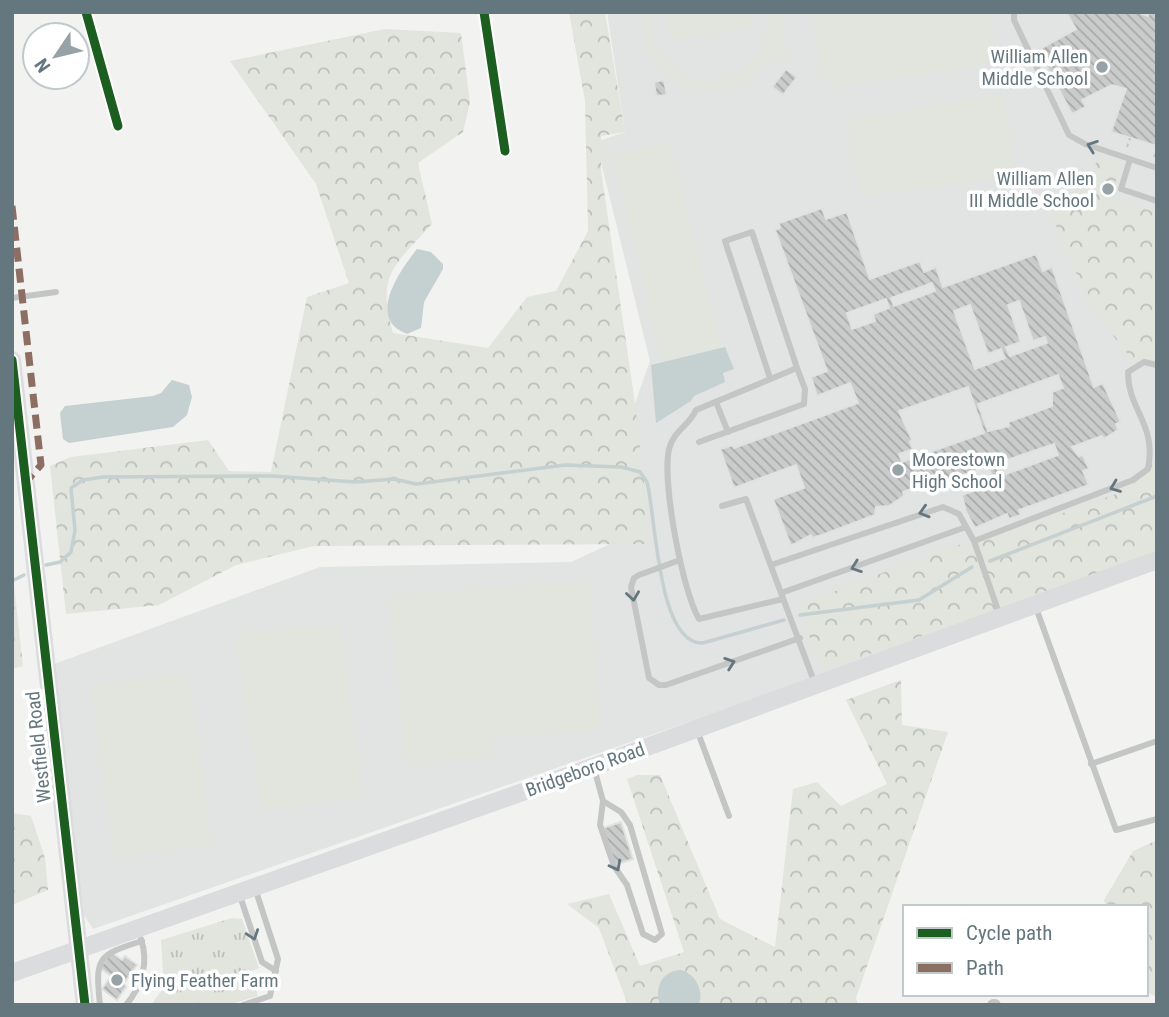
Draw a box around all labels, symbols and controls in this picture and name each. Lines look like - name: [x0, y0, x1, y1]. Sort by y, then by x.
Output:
- north arrow: [21, 21, 91, 91]
- place label: William Allen Middle School: [982, 45, 1088, 90]
- text: N: [30, 54, 55, 77]
- marker: William Allen Middle School: [1094, 59, 1110, 75]
- one-way arrow: [1087, 140, 1099, 154]
- place label: William Allen III Middle School: [969, 167, 1094, 212]
- marker: William Allen III Middle School: [1100, 181, 1116, 197]
- place label: Moorestown High School: [912, 448, 1005, 493]
- marker: Moorestown High School: [890, 462, 906, 478]
- one-way arrow: [1110, 478, 1122, 492]
- one-way arrow: [918, 504, 930, 519]
- one-way arrow: [851, 559, 863, 573]
- one-way arrow: [626, 590, 641, 602]
- one-way arrow: [724, 657, 736, 671]
- street label: Westfield Road: [21, 690, 56, 804]
- street label: Bridgeboro Road: [523, 737, 648, 802]
- one-way arrow: [608, 858, 621, 871]
- legend: [903, 905, 1148, 996]
- text: Cycle path: [966, 921, 1052, 945]
- one-way arrow: [245, 928, 259, 941]
- text: Path: [966, 956, 1004, 980]
- place label: Flying Feather Farm: [131, 969, 279, 992]
- marker: Flying Feather Farm: [109, 972, 125, 988]

